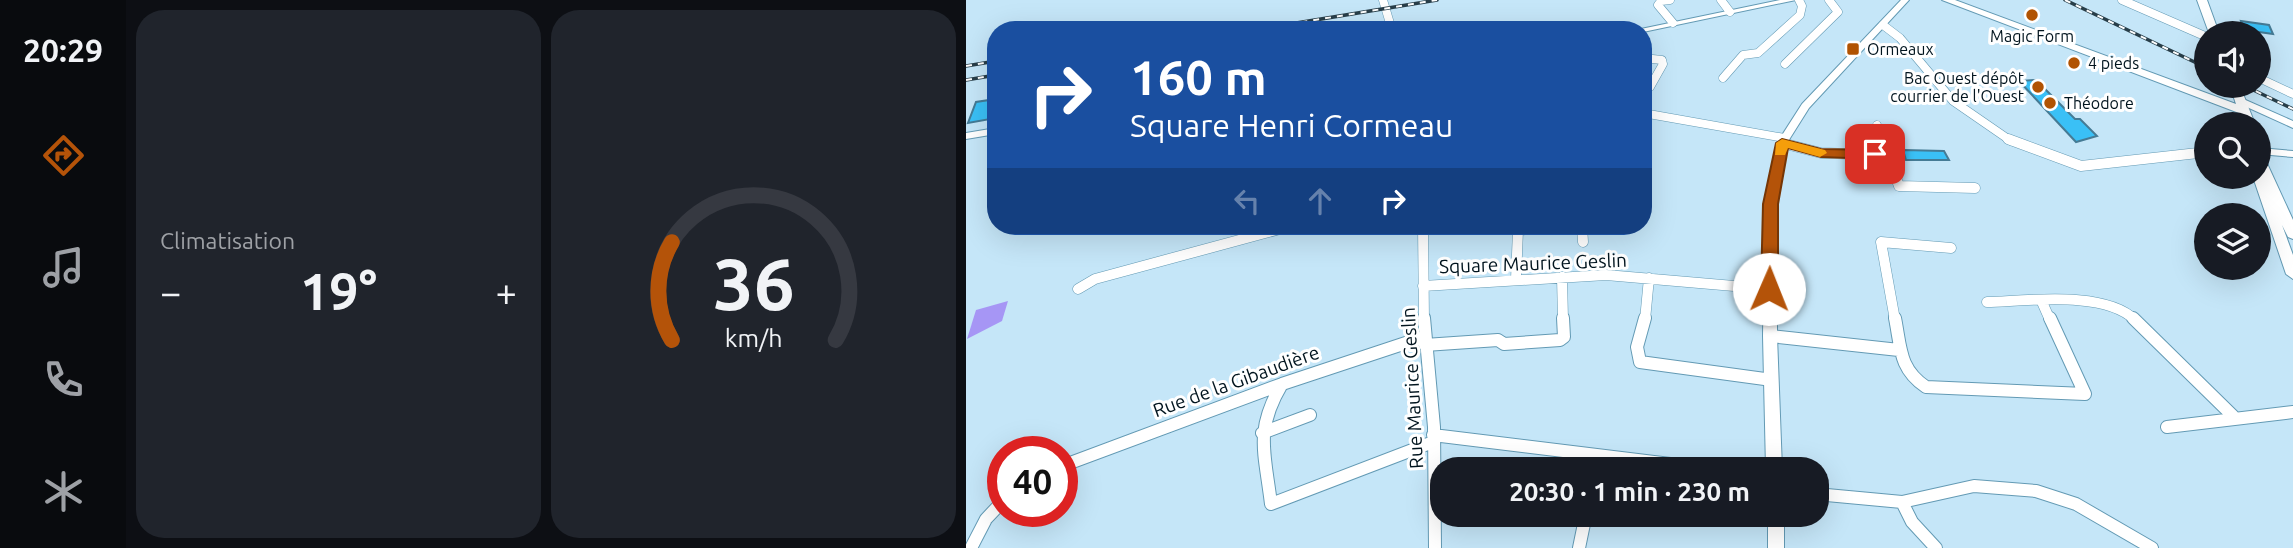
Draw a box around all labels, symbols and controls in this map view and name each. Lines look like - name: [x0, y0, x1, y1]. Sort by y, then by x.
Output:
- marker: Magic Form: [2024, 7, 2040, 23]
- map controls: [2194, 21, 2271, 280]
- button: sound: [2194, 21, 2271, 98]
- place label: Magic Form: [1990, 27, 2074, 45]
- text: 20:29: [23, 32, 103, 68]
- place label: Ormeaux: [1867, 40, 1934, 58]
- marker: Ormeaux: [1845, 41, 1861, 57]
- icon: right: [1015, 49, 1106, 140]
- text: 160 m: [1130, 49, 1267, 104]
- place label: 4 pieds: [2088, 54, 2139, 72]
- marker: 4 pieds: [2066, 55, 2082, 71]
- place label: Bac Ouest dépôt courrier de l'Ouest: [1890, 69, 2025, 105]
- marker: Bac Ouest dépôt courrier de l'Ouest: [2030, 79, 2046, 95]
- place label: Théodore: [2064, 94, 2134, 112]
- marker: Théodore: [2042, 95, 2058, 111]
- text: Square Henri Cormeau: [1130, 107, 1453, 143]
- button: search: [2194, 112, 2271, 189]
- pin: [1845, 124, 1905, 184]
- icon: directions: [39, 131, 88, 180]
- icon: arrive: [1856, 135, 1894, 173]
- icon: left: [1228, 182, 1266, 220]
- icon: ahead: [1301, 182, 1339, 220]
- icon: right: [1374, 182, 1412, 220]
- button: layers: [2194, 203, 2271, 280]
- text: Climatisation: [160, 228, 295, 253]
- text: 36: [712, 242, 795, 324]
- icon: music: [39, 243, 88, 292]
- street label: Square Maurice Geslin: [1439, 249, 1627, 277]
- position arrow: [1732, 252, 1806, 326]
- text: 19°: [300, 262, 377, 320]
- text: −: [160, 271, 181, 313]
- text: +: [496, 271, 517, 313]
- street label: Rue Maurice Geslin: [1397, 307, 1427, 469]
- text: km/h: [725, 324, 782, 352]
- street label: Rue de la Gibaudière: [1150, 341, 1322, 421]
- icon: phone: [39, 355, 88, 404]
- speed limit sign: 40: [987, 436, 1078, 527]
- icon: climate: [39, 467, 88, 516]
- text: 20:30 · 1 min · 230 m: [1509, 477, 1750, 506]

